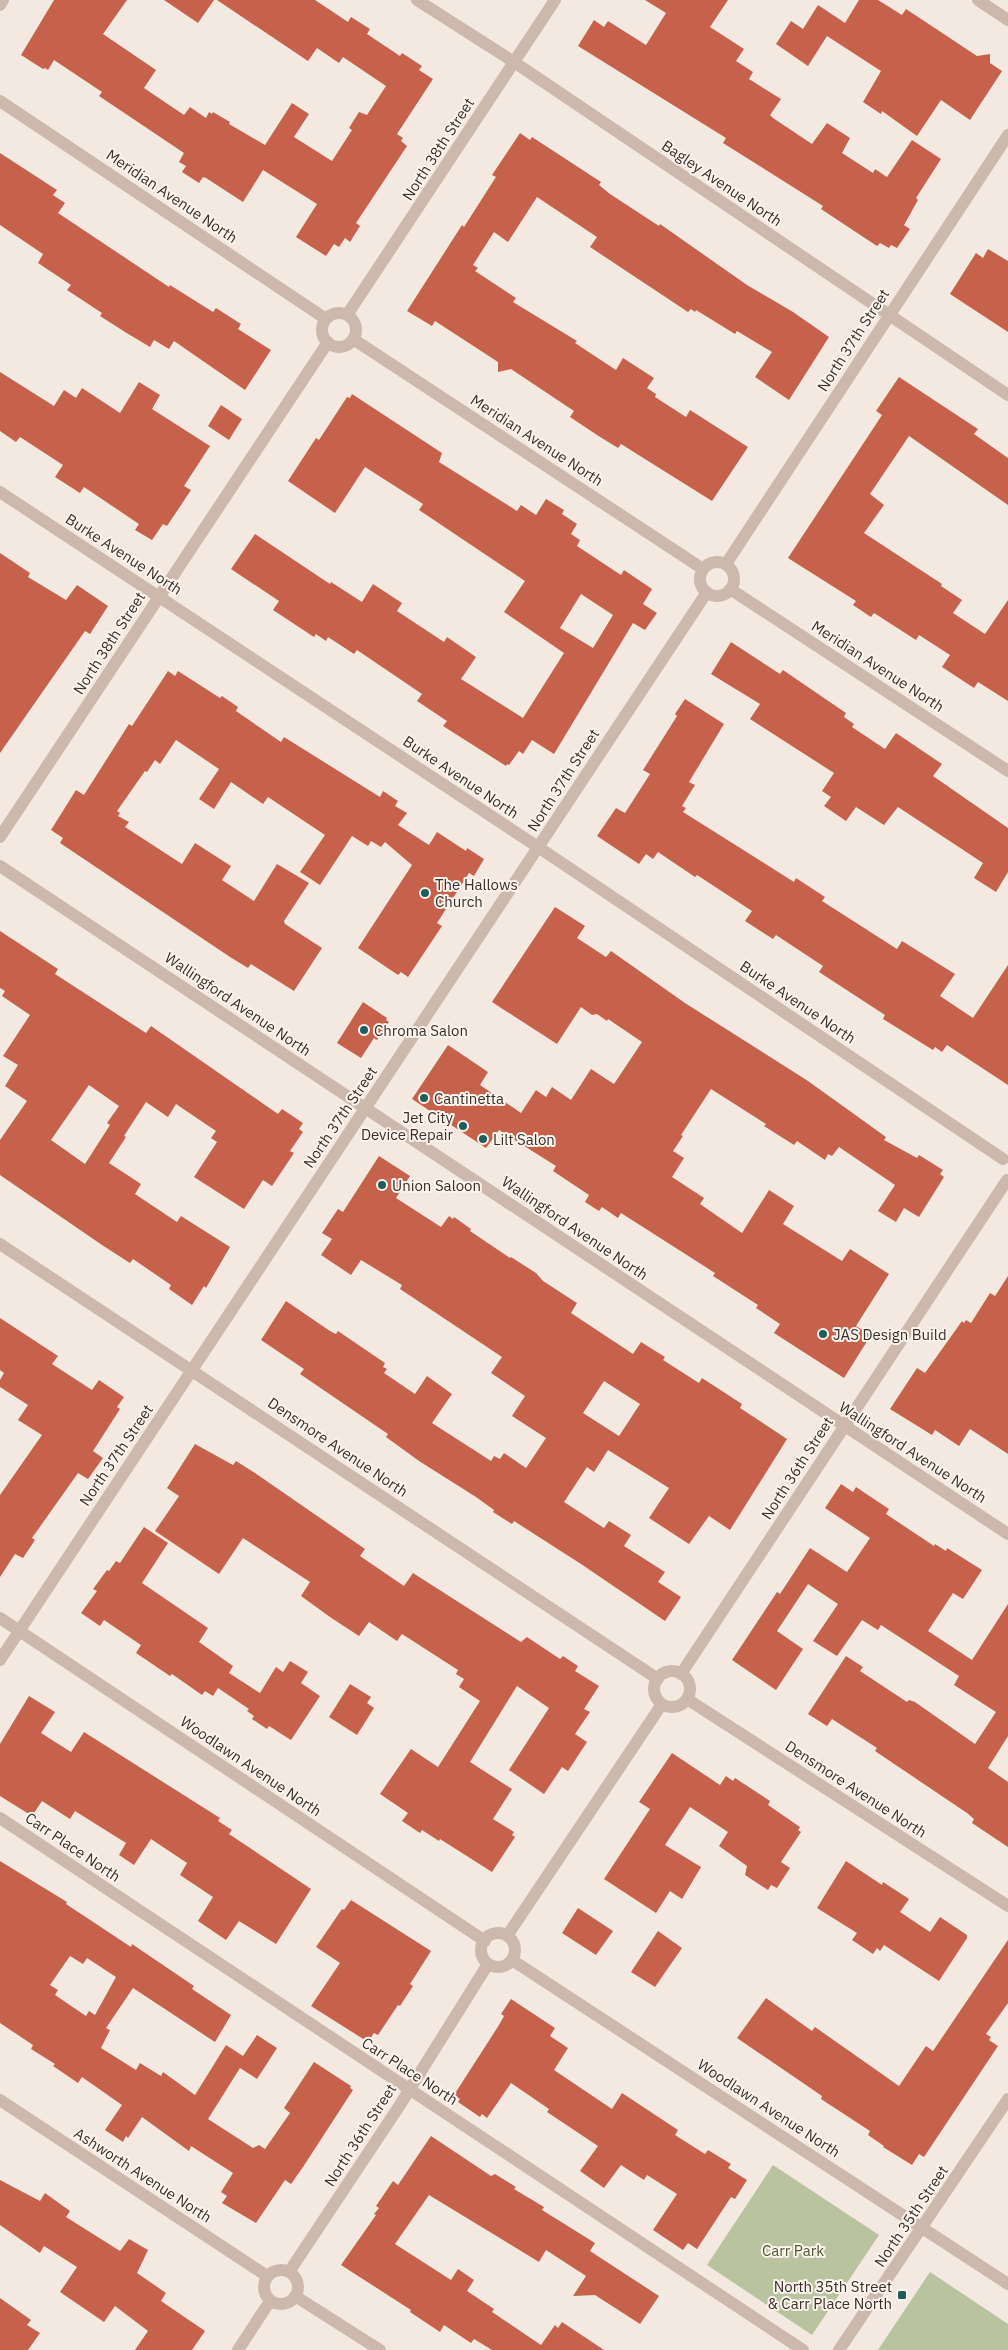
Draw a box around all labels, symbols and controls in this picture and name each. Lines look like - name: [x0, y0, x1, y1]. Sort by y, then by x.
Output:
- street label: North 38th Street: [398, 94, 478, 204]
- street label: Bagley Avenue North: [658, 136, 786, 230]
- street label: Meridian Avenue North: [103, 145, 241, 247]
- street label: North 37th Street: [813, 285, 893, 395]
- street label: Meridian Avenue North: [467, 390, 607, 490]
- street label: Burke Avenue North: [62, 509, 186, 599]
- street label: North 38th Street: [69, 588, 149, 698]
- street label: Meridian Avenue North: [808, 616, 948, 716]
- street label: North 37th Street: [523, 725, 603, 835]
- street label: Burke Avenue North: [400, 731, 522, 823]
- place label: The Hallows Church: [435, 875, 518, 911]
- marker: The Hallows Church: [419, 887, 431, 899]
- street label: Wallingford Avenue North: [161, 948, 315, 1060]
- street label: Burke Avenue North: [737, 956, 859, 1048]
- place label: Chroma Salon: [374, 1021, 468, 1040]
- marker: Chroma Salon: [358, 1024, 370, 1036]
- street label: North 37th Street: [299, 1063, 381, 1171]
- place label: Cantinetta: [434, 1089, 504, 1108]
- marker: Cantinetta: [418, 1092, 430, 1104]
- place label: Jet City Device Repair: [361, 1108, 454, 1144]
- marker: Jet City Device Repair: [457, 1120, 469, 1132]
- place label: Lilt Salon: [493, 1130, 555, 1149]
- marker: Lilt Salon: [477, 1133, 489, 1145]
- street label: Wallingford Avenue North: [498, 1172, 652, 1284]
- place label: Union Saloon: [392, 1176, 481, 1195]
- marker: Union Saloon: [376, 1179, 388, 1191]
- place label: JAS Design Build: [833, 1325, 947, 1344]
- marker: JAS Design Build: [817, 1328, 829, 1340]
- street label: Densmore Avenue North: [264, 1393, 412, 1501]
- street label: Wallingford Avenue North: [836, 1397, 990, 1507]
- street label: North 37th Street: [75, 1401, 157, 1509]
- street label: North 36th Street: [757, 1413, 837, 1523]
- street label: Woodlawn Avenue North: [177, 1712, 325, 1820]
- street label: Densmore Avenue North: [782, 1736, 930, 1842]
- street label: Carr Place North: [22, 1808, 124, 1886]
- street label: Carr Place North: [358, 2033, 462, 2109]
- street label: Woodlawn Avenue North: [694, 2055, 844, 2161]
- street label: North 36th Street: [320, 2080, 400, 2190]
- street label: Ashworth Avenue North: [71, 2123, 215, 2227]
- street label: North 35th Street: [870, 2162, 952, 2270]
- park label: Carr Park: [762, 2241, 824, 2260]
- place label: North 35th Street & Carr Place North: [767, 2277, 892, 2313]
- marker: North 35th Street & Carr Place North: [896, 2289, 908, 2301]

